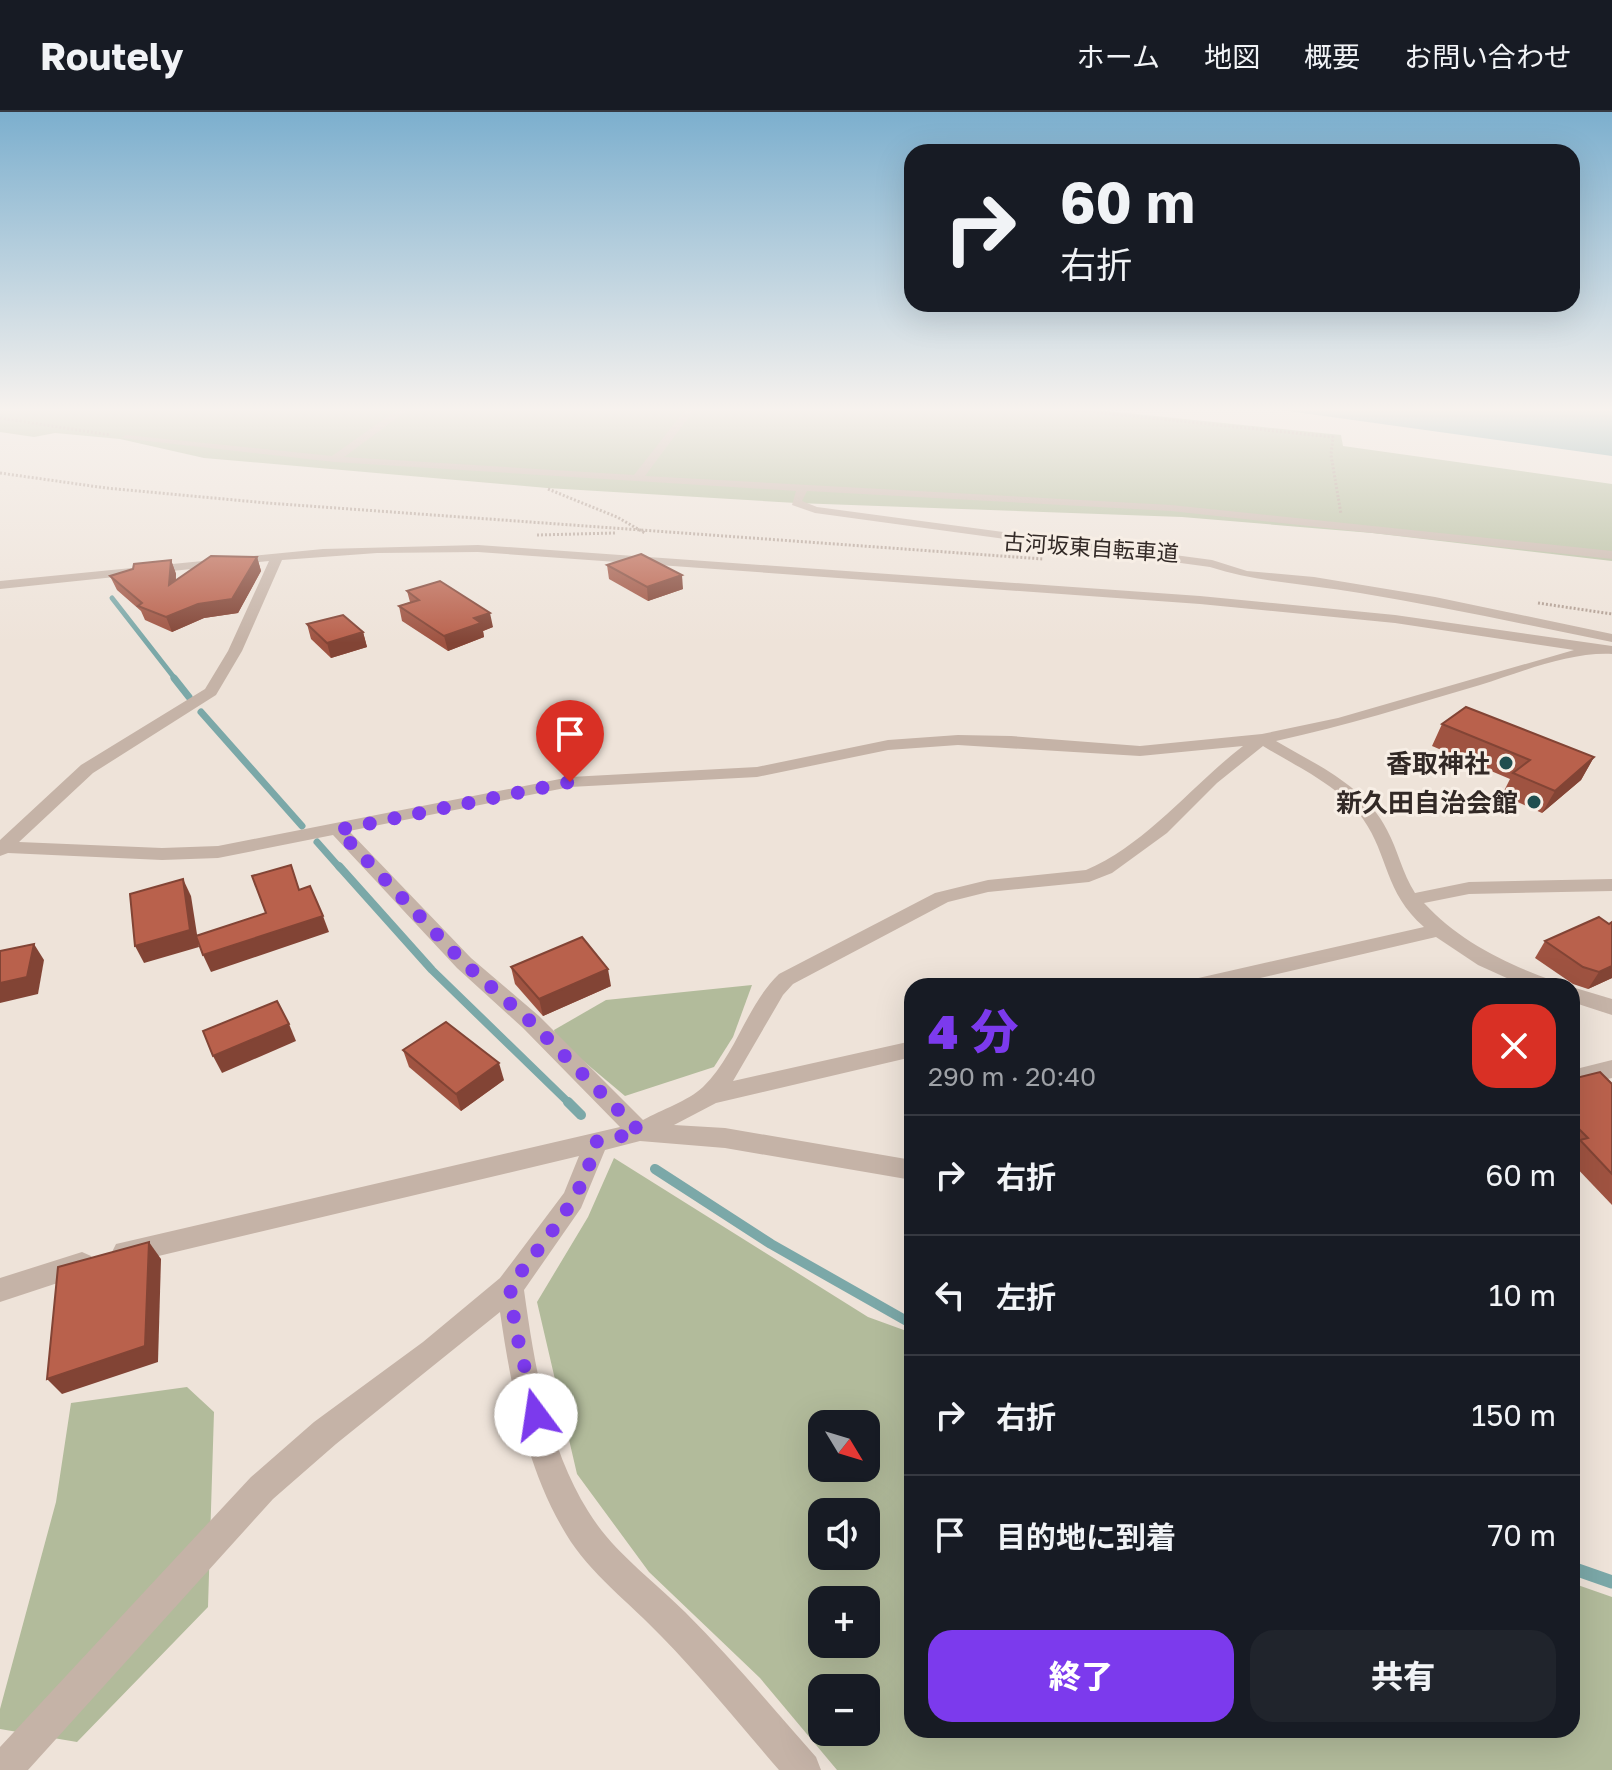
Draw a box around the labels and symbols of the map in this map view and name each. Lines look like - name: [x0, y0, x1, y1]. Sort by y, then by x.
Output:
- street label: 古河坂東自転車道: [1002, 527, 1180, 567]
- pin: [536, 700, 604, 782]
- place label: 香取神社: [1386, 748, 1490, 779]
- marker: 香取神社: [1497, 754, 1515, 772]
- place label: 新久田自治会館: [1336, 787, 1518, 818]
- marker: 新久田自治会館: [1525, 793, 1543, 811]
- position arrow: [494, 1373, 578, 1457]
- north arrow: [808, 1410, 880, 1482]

